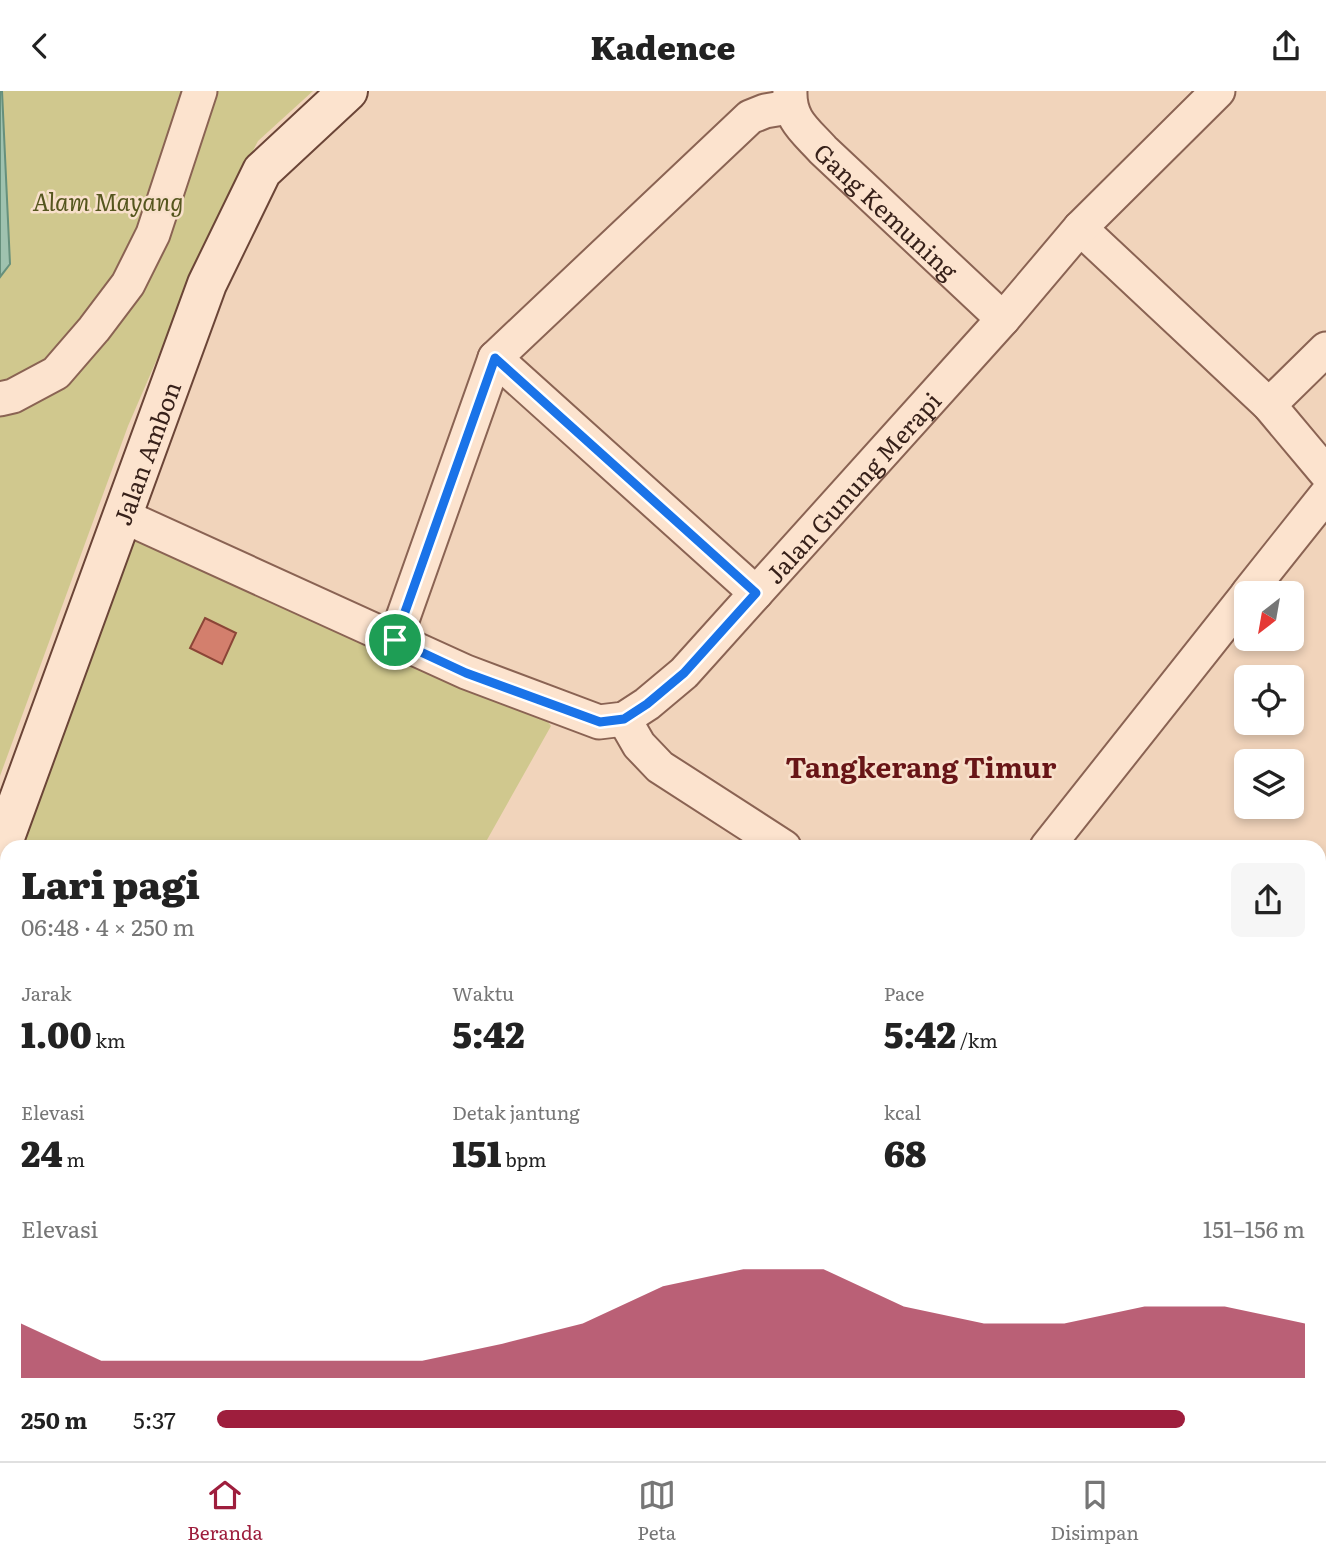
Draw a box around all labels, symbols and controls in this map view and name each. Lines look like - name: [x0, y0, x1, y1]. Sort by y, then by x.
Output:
- text: Kadence: [590, 22, 736, 70]
- icon: back: [21, 27, 59, 65]
- icon: share: [1267, 27, 1305, 65]
- street label: Gang Kemuning: [807, 134, 967, 287]
- park label: Alam Mayang: [32, 183, 184, 218]
- street label: Jalan Ambon: [103, 376, 188, 530]
- street label: Jalan Gunung Merapi: [756, 383, 948, 590]
- north arrow: [1234, 581, 1304, 651]
- map controls: [1234, 581, 1304, 819]
- pin: [365, 610, 425, 670]
- icon: arrive: [376, 621, 414, 659]
- button: locate: [1234, 665, 1304, 735]
- district label: Tangkerang Timur: [786, 745, 1056, 787]
- button: layers: [1234, 749, 1304, 819]
- text: Lari pagi: [21, 854, 200, 911]
- button: share: [1231, 863, 1305, 937]
- text: 06:48 · 4 × 250 m: [21, 909, 195, 943]
- text: Jarak: [21, 979, 72, 1007]
- text: Waktu: [452, 979, 514, 1007]
- text: Pace: [884, 979, 924, 1007]
- text: 1.00: [21, 1007, 92, 1059]
- text: 5:42: [452, 1007, 525, 1059]
- text: 5:42: [884, 1007, 956, 1059]
- text: km: [92, 1026, 125, 1054]
- text: /km: [956, 1026, 998, 1054]
- text: Elevasi: [21, 1098, 85, 1126]
- text: Detak jantung: [452, 1098, 580, 1126]
- text: kcal: [884, 1098, 921, 1126]
- text: 24: [21, 1126, 63, 1178]
- text: 151: [452, 1126, 501, 1178]
- text: 68: [884, 1126, 926, 1178]
- text: m: [63, 1145, 85, 1173]
- text: bpm: [501, 1145, 546, 1173]
- text: Elevasi: [21, 1211, 98, 1245]
- text: 151–156 m: [1203, 1211, 1305, 1245]
- text: 250 m: [21, 1402, 87, 1436]
- text: 5:37: [133, 1402, 176, 1436]
- tab: Beranda: [187, 1476, 263, 1546]
- tab: Peta: [637, 1476, 676, 1546]
- tab: Disimpan: [1050, 1476, 1139, 1546]

